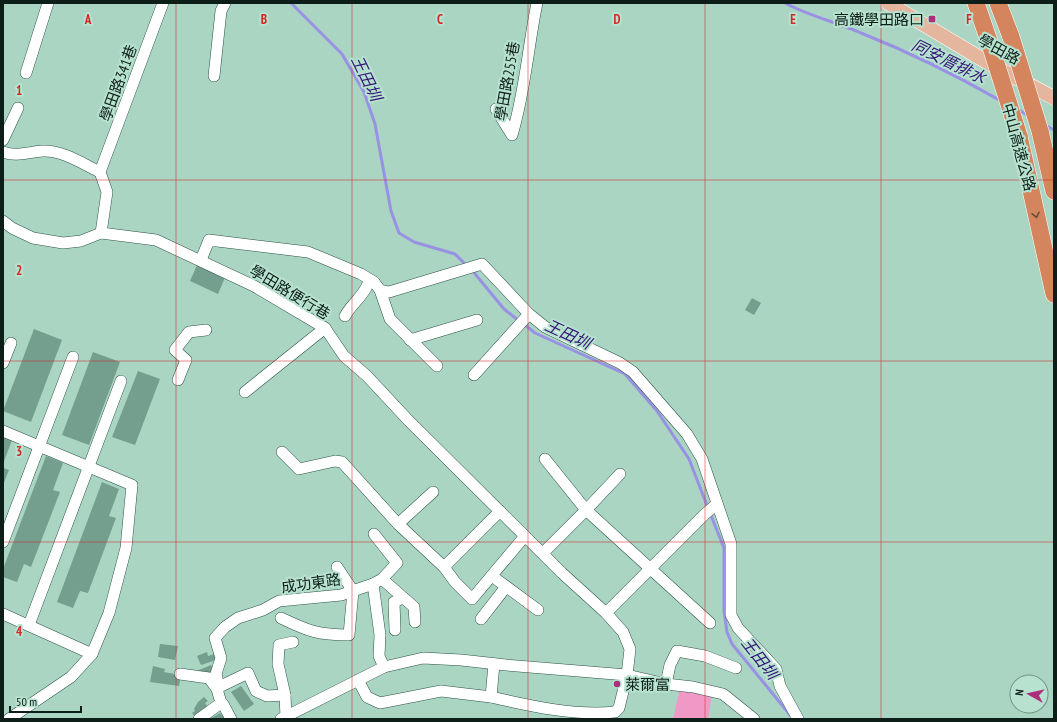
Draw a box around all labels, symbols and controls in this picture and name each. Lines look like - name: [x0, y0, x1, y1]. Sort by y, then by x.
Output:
- place label: 高鐵學田路口: [834, 10, 924, 29]
- text: A: [84, 11, 92, 28]
- text: B: [261, 11, 267, 28]
- text: C: [437, 11, 443, 28]
- text: D: [614, 11, 621, 28]
- text: E: [790, 11, 796, 28]
- text: F: [966, 11, 972, 28]
- marker: 高鐵學田路口: [927, 14, 937, 24]
- street label: 學田路: [975, 30, 1023, 68]
- water label: 同安厝排水: [909, 34, 990, 88]
- street label: 學田路255巷: [491, 40, 523, 122]
- street label: 學田路341巷: [95, 42, 141, 124]
- water label: 王田圳: [347, 52, 387, 106]
- text: 1: [16, 82, 22, 99]
- street label: 中山高速公路: [998, 101, 1040, 193]
- one-way arrow: [1032, 212, 1040, 218]
- street label: 學田路便行巷: [247, 261, 333, 323]
- text: 2: [16, 262, 22, 279]
- water label: 王田圳: [542, 315, 596, 354]
- text: 3: [16, 443, 22, 460]
- street label: 成功東路: [280, 569, 342, 597]
- text: 4: [16, 623, 23, 640]
- water label: 王田圳: [737, 633, 784, 685]
- north arrow: [1009, 674, 1049, 714]
- place label: 萊爾富: [625, 675, 670, 694]
- marker: 萊爾富: [612, 679, 622, 689]
- scale bar: [10, 688, 81, 714]
- text: N: [1012, 689, 1026, 697]
- text: 50 m: [16, 694, 37, 709]

